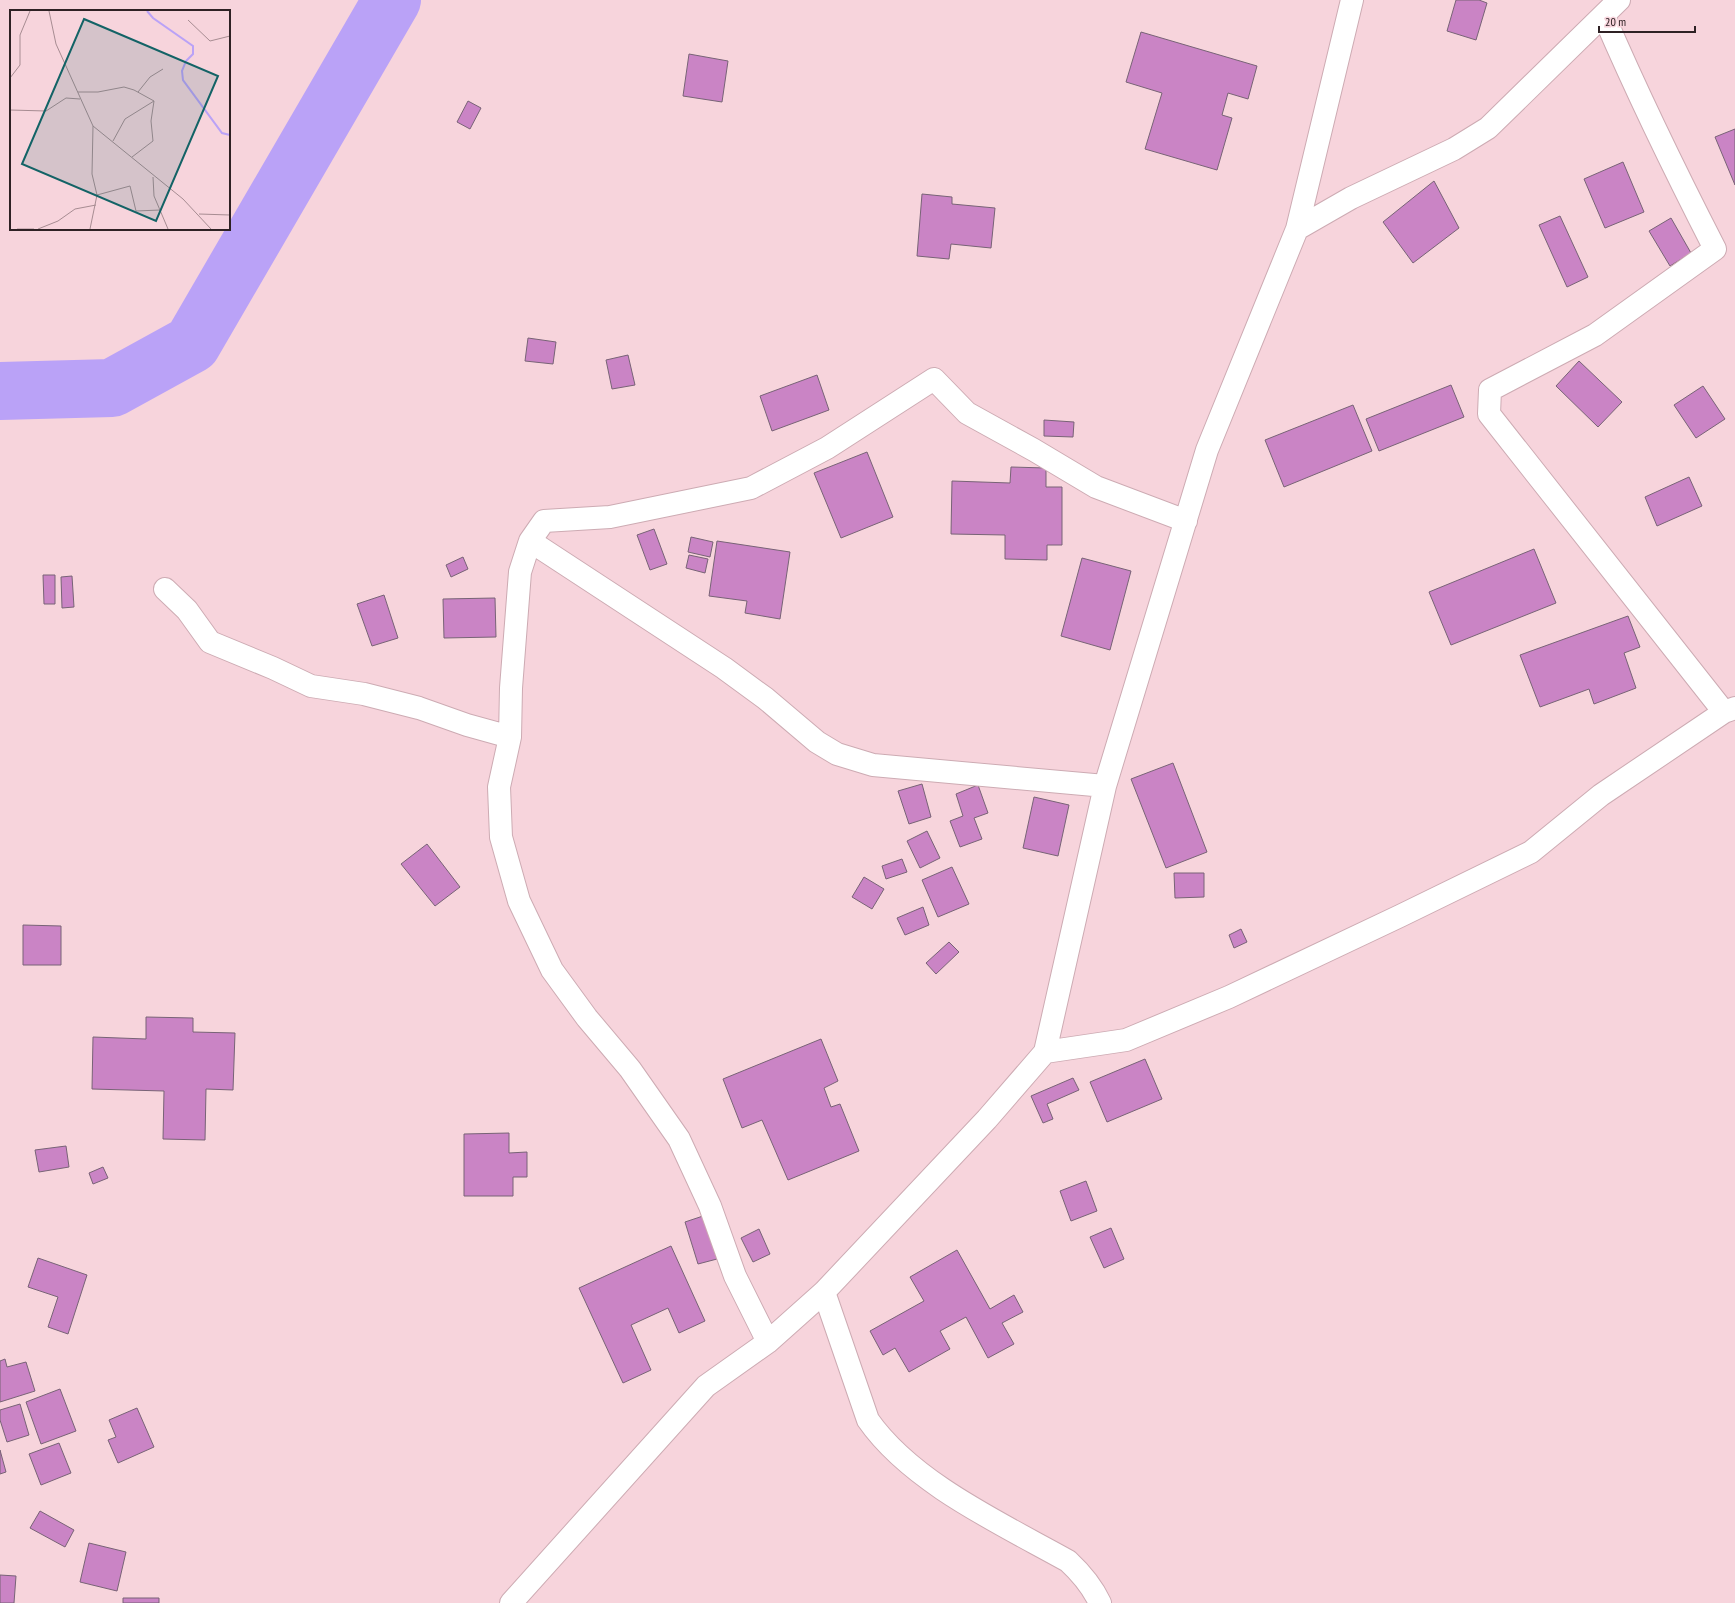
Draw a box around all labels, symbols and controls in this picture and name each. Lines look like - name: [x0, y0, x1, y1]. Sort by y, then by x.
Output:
- scale bar: [1599, 8, 1695, 34]
- inset map: [10, 10, 230, 230]
- text: 20 m: [1605, 14, 1626, 29]

